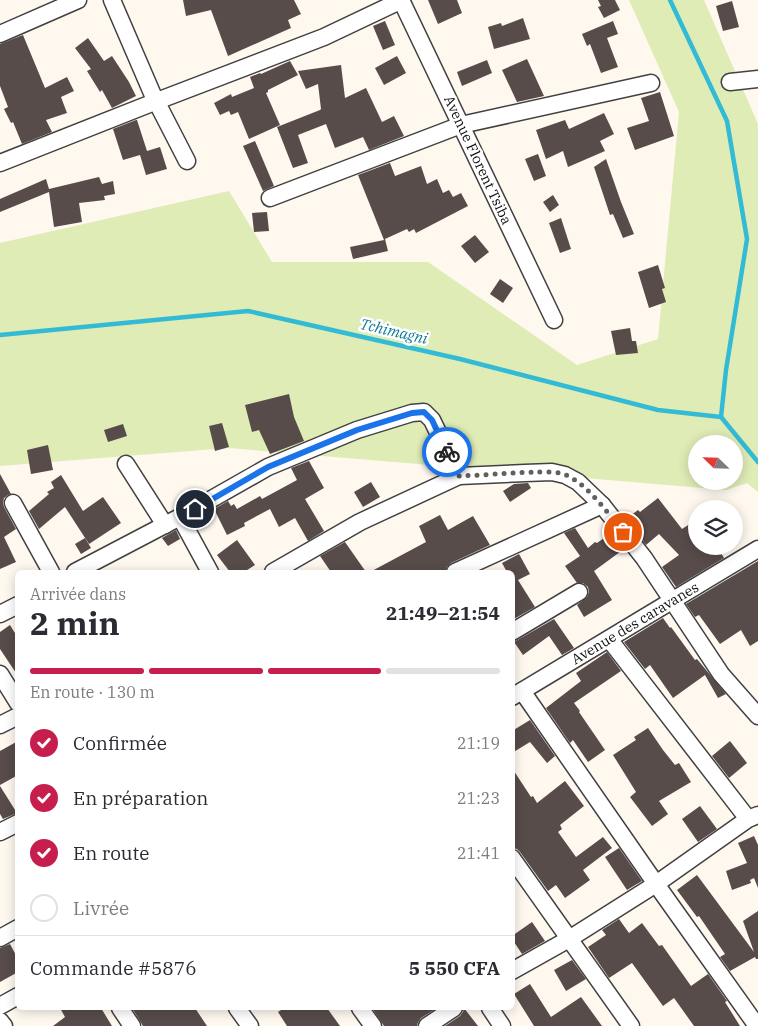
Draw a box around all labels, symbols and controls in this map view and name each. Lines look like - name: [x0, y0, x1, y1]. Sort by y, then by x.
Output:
- street label: Avenue Florent Tsiba: [440, 93, 516, 228]
- water label: Tchimagni: [358, 314, 430, 348]
- courier: [422, 427, 472, 477]
- north arrow: [688, 435, 742, 490]
- map controls: [688, 435, 743, 555]
- icon: bike: [433, 438, 461, 466]
- pin: [174, 488, 216, 530]
- icon: home: [181, 495, 209, 523]
- button: layers: [688, 500, 743, 555]
- pin: [602, 511, 644, 553]
- icon: bag: [609, 518, 637, 546]
- street label: Avenue des caravanes: [568, 578, 702, 668]
- text: Arrivée dans: [30, 584, 126, 604]
- text: 21:49–21:54: [386, 601, 500, 625]
- text: 2 min: [30, 602, 120, 644]
- text: En route · 130 m: [30, 682, 155, 702]
- icon: check: [30, 729, 58, 757]
- text: Confirmée: [73, 731, 167, 755]
- text: 21:19: [457, 733, 500, 753]
- icon: check: [30, 784, 58, 812]
- text: En préparation: [73, 786, 208, 810]
- text: 21:23: [457, 788, 500, 808]
- icon: check: [30, 839, 58, 867]
- text: En route: [73, 841, 150, 865]
- text: 21:41: [457, 843, 500, 863]
- text: Livrée: [73, 896, 129, 920]
- text: Commande #5876: [30, 956, 197, 980]
- text: 5 550 CFA: [409, 956, 500, 980]

